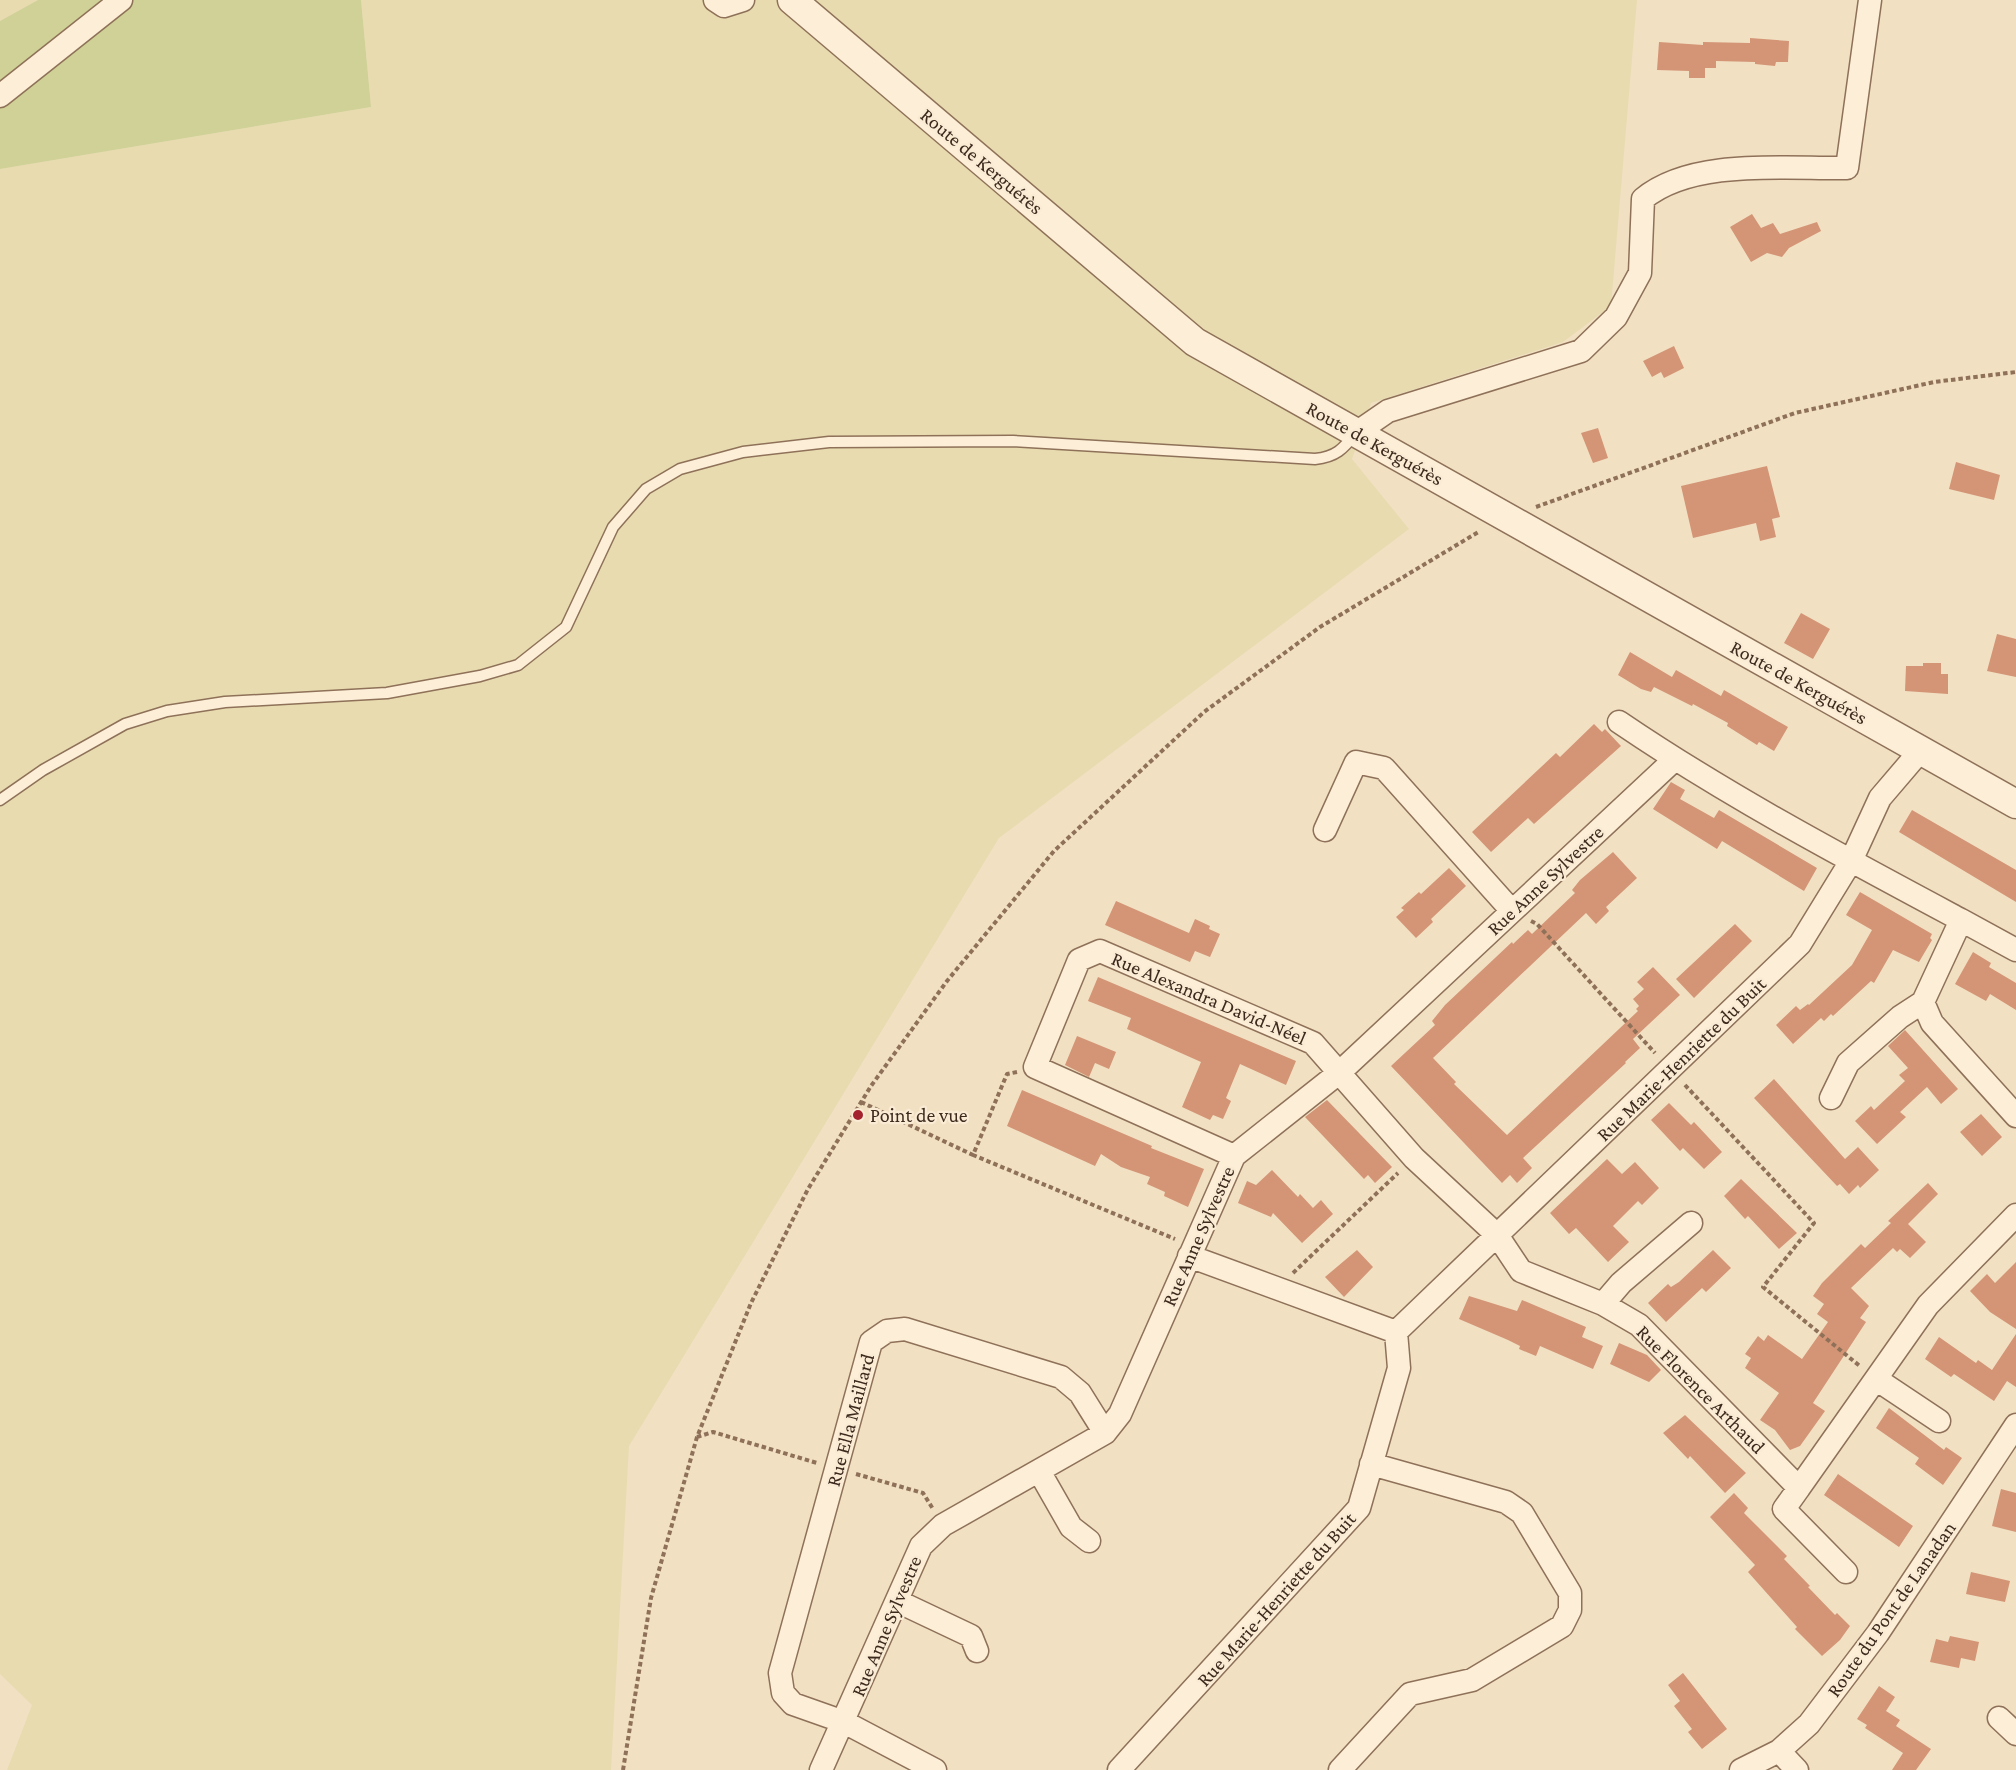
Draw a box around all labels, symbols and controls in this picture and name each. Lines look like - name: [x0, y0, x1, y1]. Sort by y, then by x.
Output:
- street label: Route de Kerguérès: [916, 104, 1048, 219]
- street label: Route de Kerguérès: [1302, 396, 1447, 491]
- street label: Route de Kerguérès: [1726, 635, 1871, 730]
- street label: Rue Anne Sylvestre: [1482, 820, 1608, 940]
- street label: Rue Alexandra David-Néel: [1108, 947, 1310, 1049]
- street label: Rue Marie-Henriette du Buit: [1592, 972, 1770, 1145]
- place label: Point de vue: [870, 1104, 968, 1126]
- marker: Point de vue: [851, 1108, 865, 1122]
- street label: Rue Anne Sylvestre: [1157, 1162, 1240, 1310]
- street label: Rue Florence Arthaud: [1632, 1320, 1770, 1458]
- street label: Rue Ella Maillard: [822, 1351, 878, 1489]
- street label: Rue Marie-Henriette du Buit: [1192, 1507, 1360, 1690]
- street label: Route du Pont de Lanadan: [1822, 1517, 1960, 1701]
- street label: Rue Anne Sylvestre: [846, 1552, 927, 1700]

